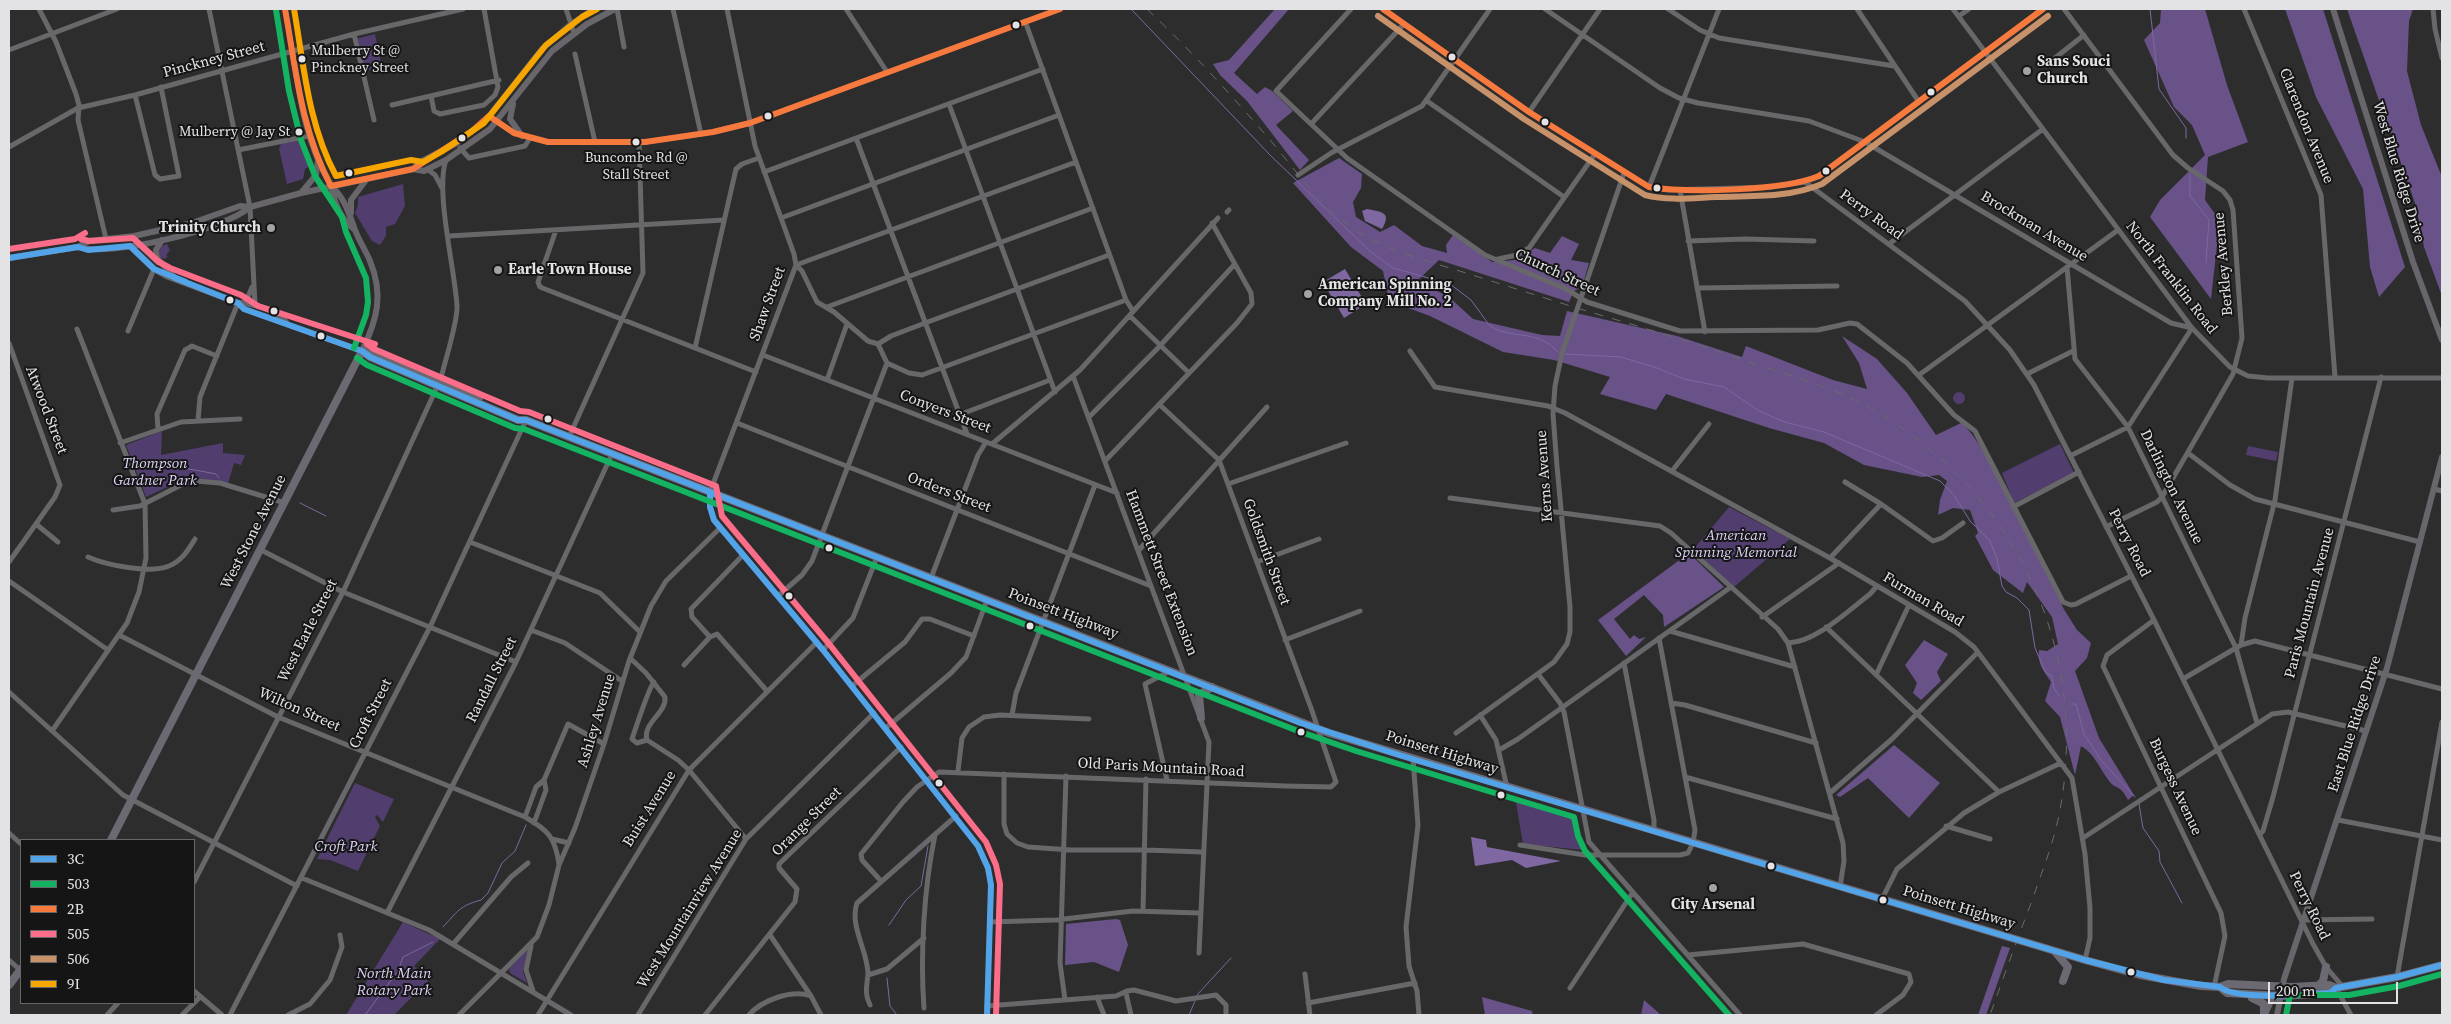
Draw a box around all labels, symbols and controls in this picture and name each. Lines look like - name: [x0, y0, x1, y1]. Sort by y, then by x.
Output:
- unlabelled marker: [1011, 20, 1021, 30]
- street label: Pinckney Street: [161, 38, 267, 82]
- place label: Mulberry St @ Pinckney Street: [311, 43, 408, 75]
- unlabelled marker: [1447, 52, 1457, 62]
- place label: Sans Souci Church: [2037, 53, 2110, 88]
- marker: Mulberry St @ Pinckney Street: [297, 54, 307, 64]
- marker: Sans Souci Church: [2021, 65, 2033, 77]
- street label: Clarendon Avenue: [2275, 66, 2337, 186]
- unlabelled marker: [1926, 87, 1936, 97]
- street label: West Blue Ridge Drive: [2368, 99, 2428, 245]
- unlabelled marker: [763, 111, 773, 121]
- unlabelled marker: [1540, 117, 1550, 127]
- place label: Mulberry @ Jay St: [179, 124, 290, 140]
- marker: Mulberry @ Jay St: [294, 127, 304, 137]
- unlabelled marker: [457, 133, 467, 143]
- marker: Buncombe Rd @ Stall Street: [631, 137, 641, 147]
- place label: Buncombe Rd @ Stall Street: [585, 150, 687, 182]
- unlabelled marker: [1821, 166, 1831, 176]
- unlabelled marker: [344, 168, 354, 178]
- unlabelled marker: [1652, 183, 1662, 193]
- street label: Perry Road: [1836, 186, 1906, 244]
- street label: Brockman Avenue: [1977, 188, 2091, 266]
- street label: Berkley Avenue: [2211, 211, 2237, 317]
- street label: North Franklin Road: [2121, 218, 2221, 338]
- place label: Trinity Church: [159, 219, 261, 237]
- marker: Trinity Church: [265, 222, 277, 234]
- street label: Church Street: [1512, 245, 1602, 301]
- place label: Earle Town House: [508, 261, 632, 279]
- marker: Earle Town House: [492, 264, 504, 276]
- street label: Shaw Street: [746, 264, 790, 344]
- place label: American Spinning Company Mill No. 2: [1318, 276, 1452, 311]
- marker: American Spinning Company Mill No. 2: [1302, 288, 1314, 300]
- unlabelled marker: [225, 295, 235, 305]
- unlabelled marker: [269, 306, 279, 316]
- unlabelled marker: [316, 331, 326, 341]
- street label: Atwood Street: [21, 363, 71, 457]
- street label: Conyers Street: [897, 386, 993, 438]
- unlabelled marker: [543, 414, 553, 424]
- street label: Darlington Avenue: [2135, 427, 2207, 547]
- street label: Kerns Avenue: [1533, 429, 1557, 523]
- park label: Thompson Gardner Park: [113, 455, 197, 490]
- street label: Orders Street: [905, 469, 993, 517]
- street label: West Stone Avenue: [217, 472, 291, 592]
- street label: Hammett Street Extension: [1121, 487, 1201, 659]
- street label: Goldsmith Street: [1238, 496, 1294, 608]
- street label: Perry Road: [2104, 506, 2154, 580]
- street label: Paris Mountain Avenue: [2281, 526, 2339, 680]
- park label: American Spinning Memorial: [1675, 527, 1797, 562]
- unlabelled marker: [824, 543, 834, 553]
- street label: Furman Road: [1879, 569, 1967, 631]
- street label: West Earle Street: [274, 577, 342, 685]
- street label: Poinsett Highway: [1005, 585, 1121, 643]
- unlabelled marker: [784, 591, 794, 601]
- unlabelled marker: [1025, 621, 1035, 631]
- street label: Randall Street: [463, 634, 521, 726]
- street label: East Blue Ridge Drive: [2324, 653, 2386, 795]
- street label: Ashley Avenue: [574, 672, 620, 770]
- street label: Croft Street: [346, 676, 396, 752]
- street label: Wilton Street: [255, 684, 343, 736]
- unlabelled marker: [1296, 727, 1306, 737]
- street label: Poinsett Highway: [1384, 727, 1500, 779]
- street label: Burgess Avenue: [2145, 736, 2205, 838]
- street label: Old Paris Mountain Road: [1077, 755, 1245, 781]
- street label: Buist Avenue: [619, 768, 681, 850]
- unlabelled marker: [934, 778, 944, 788]
- street label: Orange Street: [768, 783, 846, 861]
- unlabelled marker: [1496, 790, 1506, 800]
- street label: West Mountainview Avenue: [634, 826, 746, 992]
- park label: Croft Park: [314, 838, 378, 856]
- legend: [20, 839, 195, 1004]
- text: 3C: [67, 848, 84, 869]
- unlabelled marker: [1766, 861, 1776, 871]
- street label: Perry Road: [2285, 869, 2333, 943]
- text: 503: [67, 873, 90, 894]
- marker: City Arsenal: [1707, 882, 1719, 894]
- street label: Poinsett Highway: [1901, 882, 2017, 934]
- unlabelled marker: [1878, 895, 1888, 905]
- place label: City Arsenal: [1671, 896, 1755, 914]
- text: 2B: [67, 898, 84, 919]
- text: 505: [67, 923, 90, 944]
- text: 506: [67, 948, 90, 969]
- park label: North Main Rotary Park: [356, 965, 432, 1000]
- unlabelled marker: [2126, 967, 2136, 977]
- scale bar: [2271, 972, 2401, 1004]
- text: 9I: [67, 973, 80, 994]
- text: 200 m: [2276, 980, 2316, 1001]

